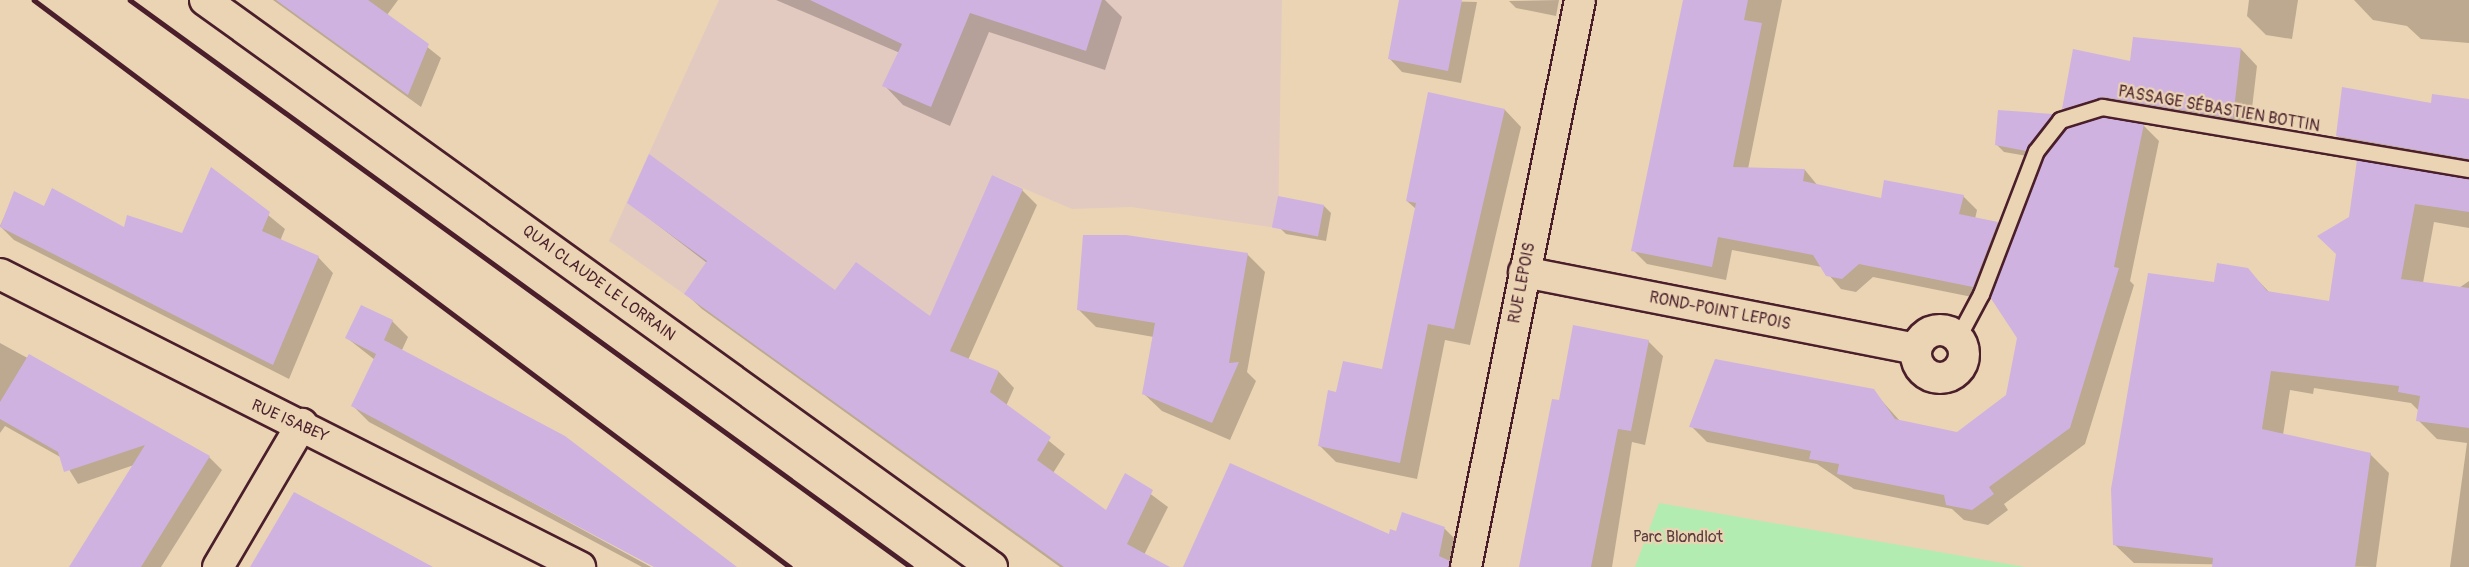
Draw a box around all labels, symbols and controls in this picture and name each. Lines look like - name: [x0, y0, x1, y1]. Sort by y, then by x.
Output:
- street label: PASSAGE SÉBASTIEN BOTTIN: [2117, 82, 2321, 136]
- street label: QUAI CLAUDE LE LORRAIN: [519, 221, 679, 345]
- street label: RUE LEPOIS: [1505, 241, 1539, 325]
- street label: ROND-POINT LEPOIS: [1648, 288, 1792, 334]
- street label: RUE ISABEY: [249, 396, 331, 446]
- park label: Parc Blondlot: [1633, 527, 1723, 547]

